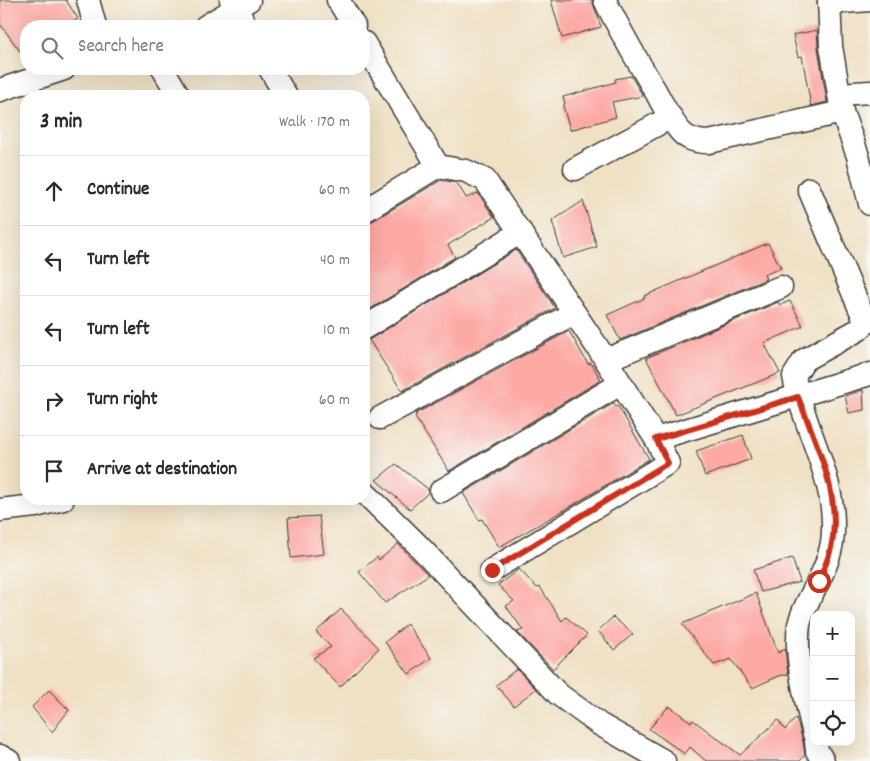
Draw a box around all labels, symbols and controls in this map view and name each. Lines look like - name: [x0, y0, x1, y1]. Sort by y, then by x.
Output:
- search box: [20, 20, 370, 75]
- icon: search: [38, 34, 66, 62]
- text: Search here: [78, 34, 164, 61]
- text: 3 min: [40, 108, 82, 138]
- text: Walk · 170 m: [279, 111, 350, 134]
- icon: ahead: [40, 177, 68, 205]
- text: Continue: [87, 177, 149, 204]
- text: 60 m: [319, 179, 350, 202]
- icon: left: [40, 247, 68, 275]
- text: Turn left: [87, 247, 150, 274]
- text: 40 m: [320, 249, 350, 272]
- icon: left: [40, 317, 68, 345]
- text: Turn left: [87, 317, 150, 344]
- text: 10 m: [323, 319, 350, 342]
- icon: right: [40, 387, 68, 415]
- text: Turn right: [87, 387, 158, 414]
- text: 60 m: [319, 389, 350, 412]
- icon: arrive: [40, 457, 68, 485]
- text: Arrive at destination: [87, 457, 237, 484]
- route end: [481, 559, 504, 582]
- route start: [808, 570, 831, 593]
- map controls: [810, 611, 855, 746]
- button: +: [810, 611, 855, 656]
- button: −: [810, 656, 855, 701]
- button: locate: [810, 701, 855, 746]

